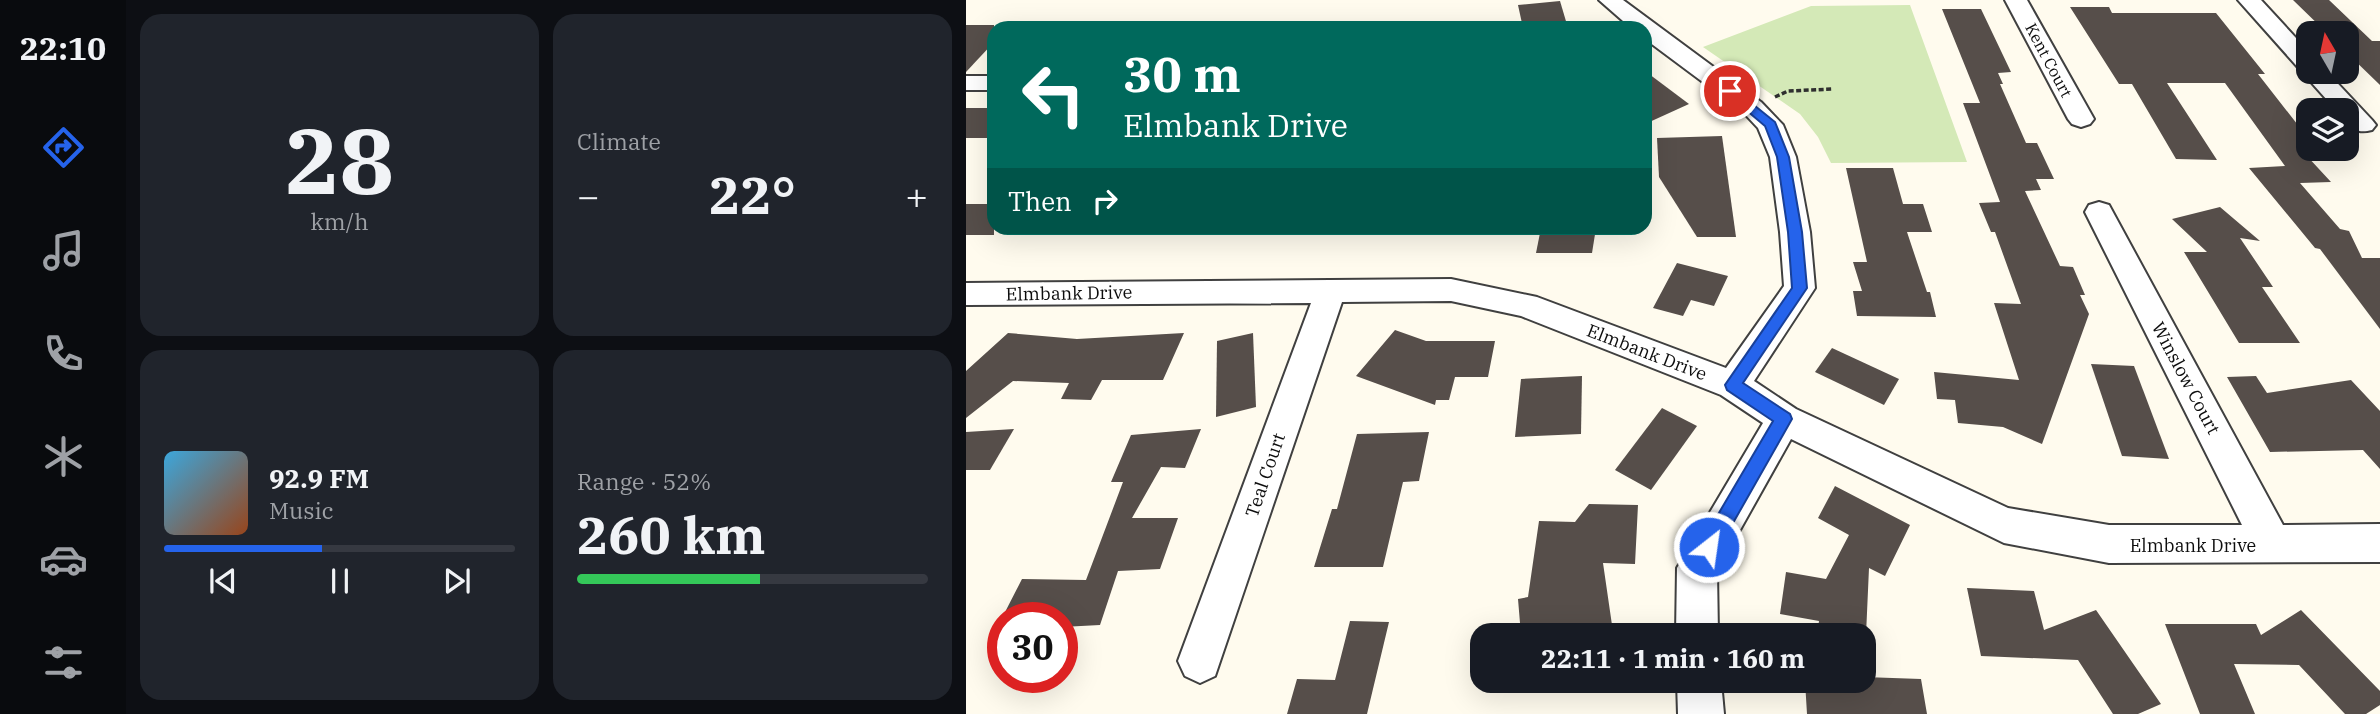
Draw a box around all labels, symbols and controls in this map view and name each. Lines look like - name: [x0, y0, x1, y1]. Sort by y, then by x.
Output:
- street label: Kent Court: [2021, 19, 2077, 101]
- north arrow: [2296, 21, 2359, 84]
- map controls: [2296, 21, 2359, 161]
- text: 22:10: [20, 27, 106, 69]
- text: 30 m: [1123, 42, 1241, 105]
- icon: left: [1008, 49, 1099, 140]
- pin: [1700, 61, 1760, 121]
- icon: arrive: [1711, 72, 1749, 110]
- button: layers: [2296, 98, 2359, 161]
- text: 28: [285, 101, 394, 219]
- text: Elmbank Drive: [1123, 104, 1348, 146]
- icon: directions: [39, 123, 88, 172]
- text: Climate: [577, 126, 661, 156]
- text: 22°: [709, 161, 796, 228]
- text: −: [577, 171, 600, 220]
- text: +: [905, 171, 928, 220]
- icon: right: [1086, 182, 1124, 220]
- text: Then: [1008, 184, 1072, 218]
- text: km/h: [310, 206, 369, 236]
- icon: music: [39, 226, 88, 275]
- street label: Elmbank Drive: [1006, 280, 1132, 306]
- street label: Winslow Court: [2147, 318, 2225, 438]
- street label: Elmbank Drive: [1584, 319, 1710, 385]
- icon: phone: [39, 329, 88, 378]
- street label: Teal Court: [1240, 430, 1290, 520]
- icon: climate: [39, 432, 88, 481]
- text: 92.9 FM: [269, 461, 369, 495]
- text: Range · 52%: [577, 466, 711, 496]
- text: Music: [269, 495, 334, 525]
- text: 260 km: [577, 501, 766, 568]
- position arrow: [1672, 510, 1746, 584]
- street label: Elmbank Drive: [2130, 534, 2256, 557]
- icon: car: [39, 535, 88, 584]
- icon: previous: [204, 562, 242, 600]
- icon: pause: [321, 562, 359, 600]
- icon: next: [438, 562, 476, 600]
- speed limit sign: 30: [987, 602, 1078, 693]
- icon: filters: [39, 638, 88, 687]
- text: 22:11 · 1 min · 160 m: [1541, 641, 1805, 675]

